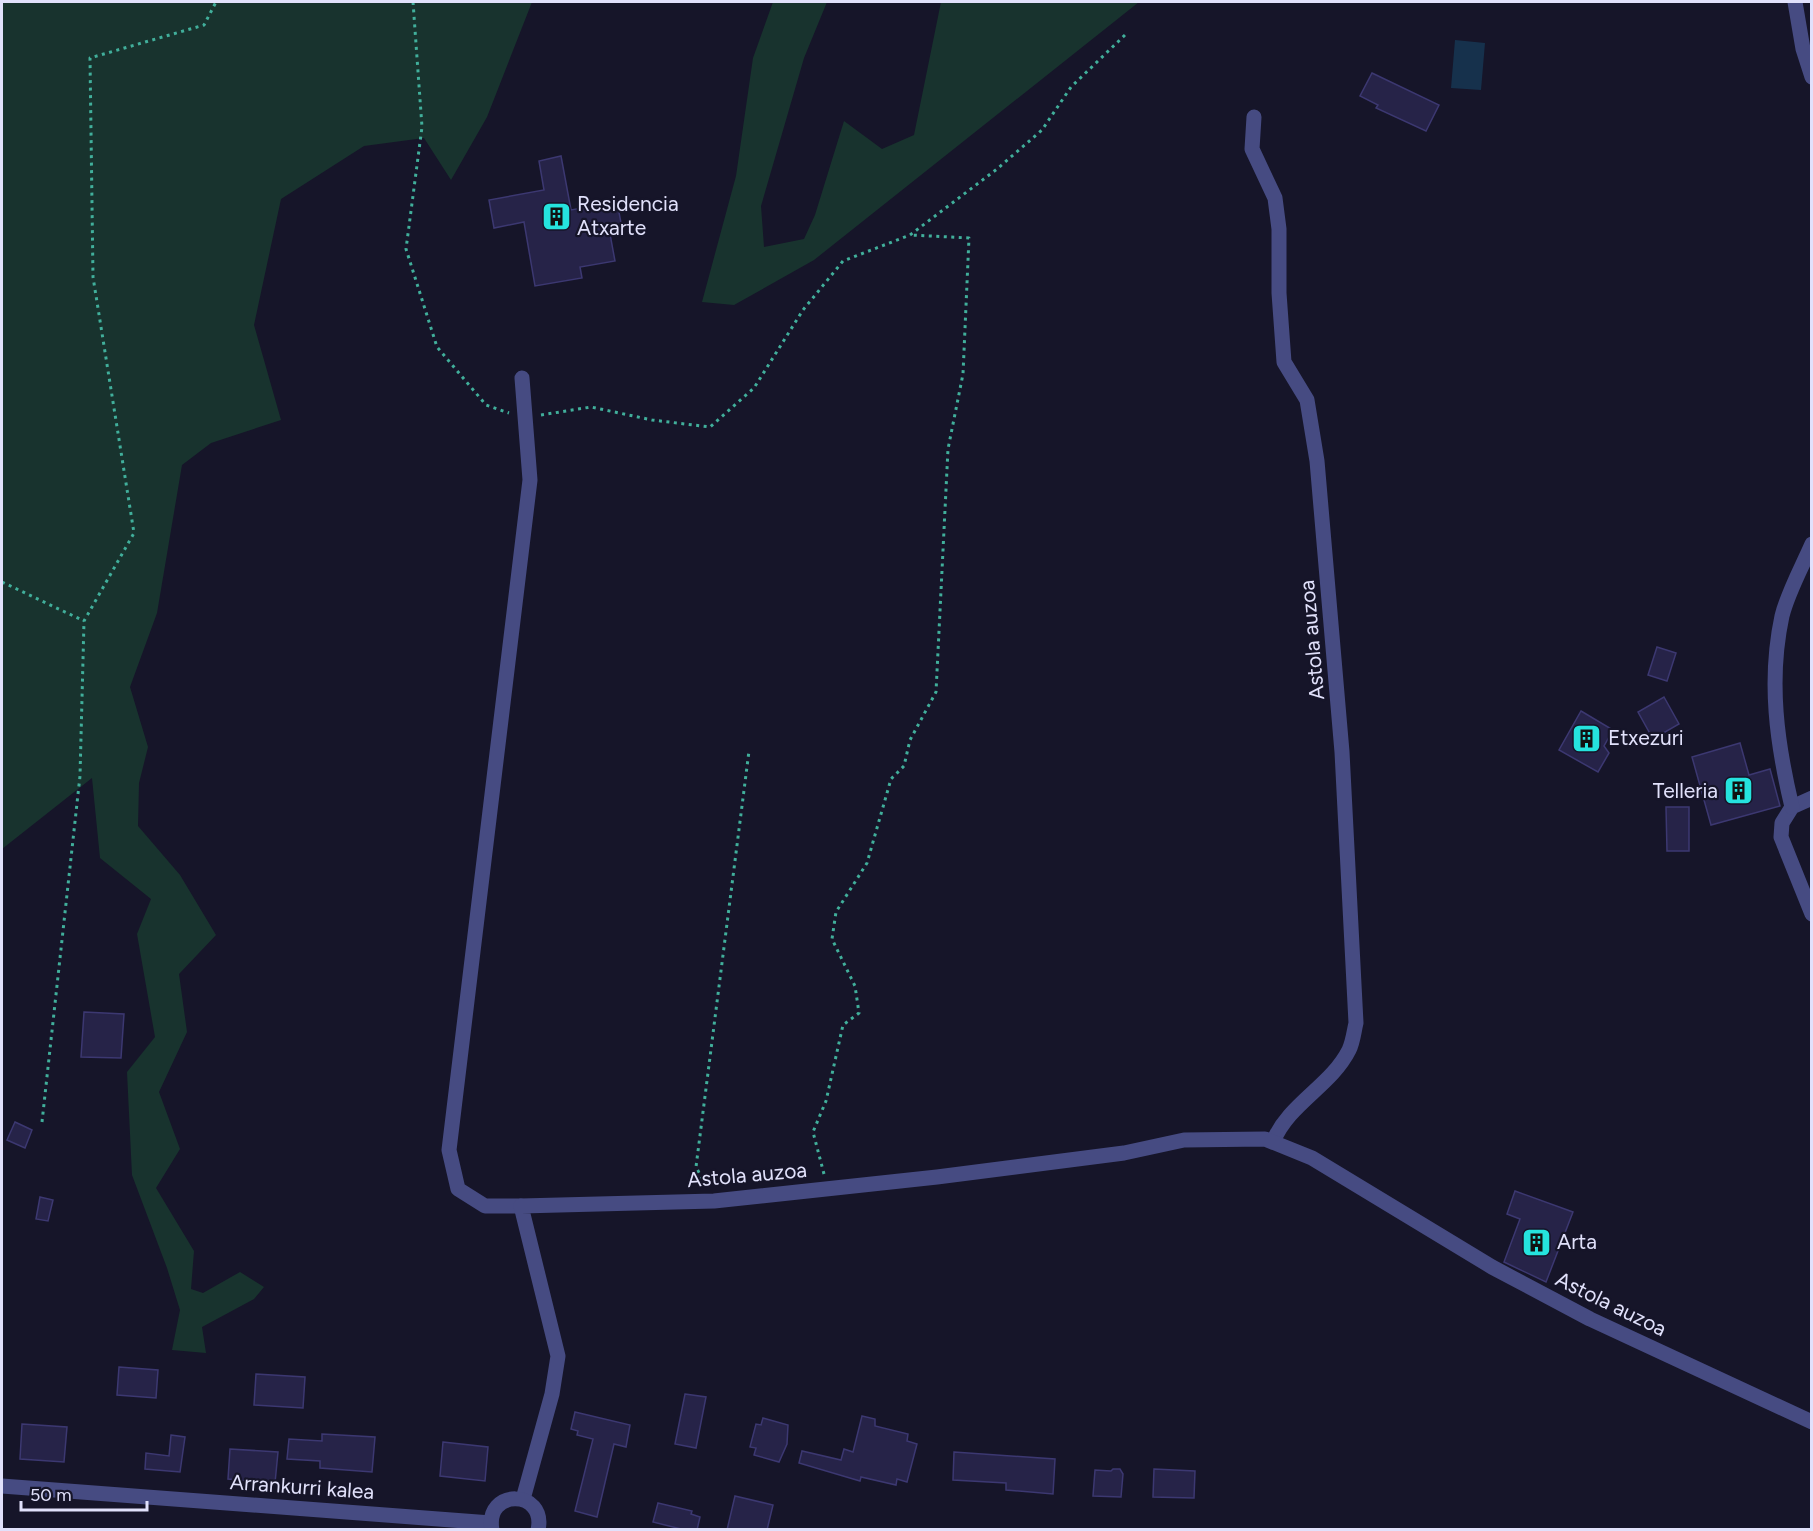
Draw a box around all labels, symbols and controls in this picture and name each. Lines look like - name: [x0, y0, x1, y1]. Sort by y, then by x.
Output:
- place label: Residencia Atxarte: [577, 191, 679, 240]
- building icon: Residencia Atxarte: [540, 200, 572, 232]
- street label: Astola auzoa: [1294, 579, 1329, 701]
- building icon: Etxezuri: [1571, 722, 1603, 754]
- place label: Etxezuri: [1608, 725, 1684, 750]
- building icon: Telleria: [1723, 775, 1755, 807]
- place label: Telleria: [1653, 778, 1718, 803]
- street label: Astola auzoa: [686, 1157, 808, 1192]
- building icon: Arta: [1520, 1226, 1552, 1258]
- place label: Arta: [1557, 1229, 1597, 1254]
- street label: Astola auzoa: [1552, 1266, 1671, 1341]
- street label: Arrankurri kalea: [229, 1469, 375, 1504]
- scale bar: [21, 1474, 147, 1512]
- text: 50 m: [30, 1484, 72, 1506]

